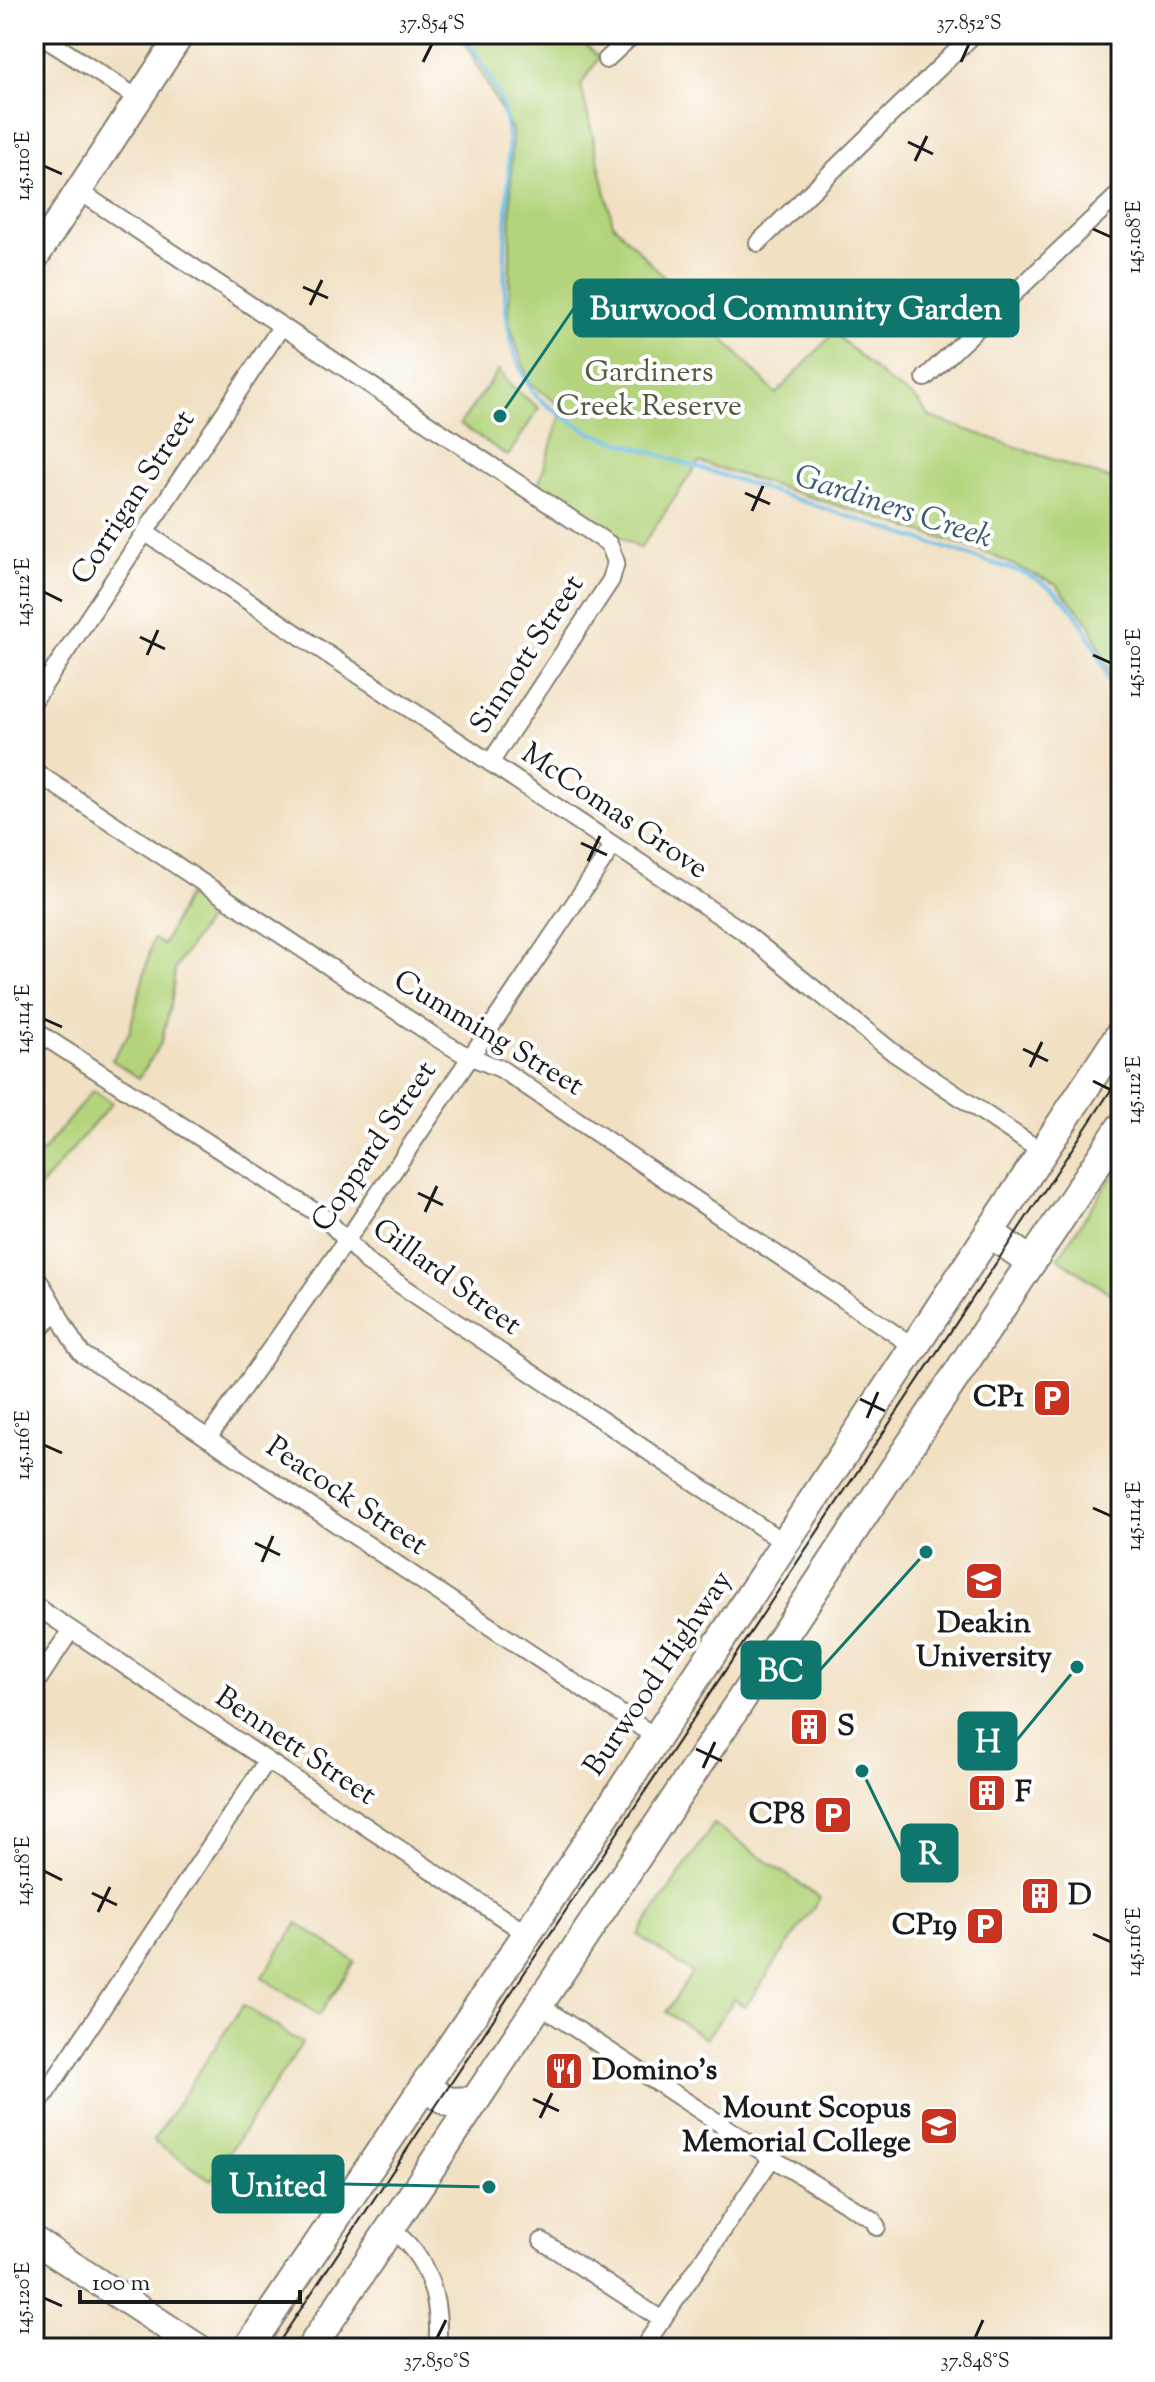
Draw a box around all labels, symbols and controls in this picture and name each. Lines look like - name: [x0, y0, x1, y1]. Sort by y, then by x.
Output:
- text: 37.854°S: [399, 10, 465, 39]
- text: 37.852°S: [936, 10, 1002, 39]
- text: 145.110°E: [10, 131, 39, 201]
- text: 145.108°E: [1121, 200, 1150, 274]
- callout: Burwood Community Garden: [574, 280, 1018, 336]
- text: Burwood Community Garden: [590, 288, 1002, 334]
- park label: Gardiners Creek Reserve: [556, 352, 742, 429]
- street label: Corrigan Street: [61, 402, 207, 594]
- water label: Gardiners Creek: [788, 454, 998, 562]
- text: 145.112°E: [10, 558, 39, 626]
- street label: Sinnott Street: [460, 567, 596, 743]
- text: 145.110°E: [1121, 628, 1150, 698]
- street label: McComas Grove: [512, 733, 716, 891]
- street label: Cumming Street: [385, 960, 591, 1108]
- text: 145.114°E: [10, 984, 39, 1054]
- street label: Coppard Street: [302, 1053, 448, 1241]
- text: 145.112°E: [1121, 1056, 1150, 1124]
- street label: Gillard Street: [362, 1209, 530, 1347]
- place label: CP1: [973, 1377, 1025, 1420]
- parking icon: CP1: [1031, 1377, 1073, 1419]
- text: 145.116°E: [10, 1410, 39, 1480]
- street label: Peacock Street: [257, 1427, 435, 1567]
- text: 145.114°E: [1121, 1481, 1150, 1551]
- school or university icon: Deakin University: [963, 1560, 1005, 1602]
- street label: Burwood Highway: [574, 1562, 744, 1786]
- place label: Deakin University: [916, 1603, 1052, 1680]
- callout: BC: [742, 1642, 820, 1698]
- text: BC: [758, 1650, 804, 1696]
- street label: Bennett Street: [206, 1677, 384, 1817]
- building icon: S: [788, 1706, 830, 1748]
- place label: S: [837, 1706, 855, 1749]
- callout: H: [959, 1713, 1016, 1769]
- text: H: [975, 1721, 1001, 1767]
- building icon: F: [966, 1772, 1008, 1814]
- place label: F: [1015, 1772, 1032, 1815]
- place label: CP8: [749, 1794, 805, 1837]
- parking icon: CP8: [812, 1794, 854, 1836]
- callout: R: [902, 1825, 957, 1881]
- text: R: [919, 1833, 943, 1879]
- text: 145.118°E: [10, 1836, 39, 1906]
- building icon: D: [1019, 1875, 1061, 1917]
- place label: D: [1068, 1875, 1092, 1918]
- place label: CP19: [892, 1905, 957, 1948]
- parking icon: CP19: [964, 1905, 1006, 1947]
- text: 145.116°E: [1121, 1907, 1150, 1977]
- restaurant icon: Domino's: [543, 2050, 585, 2092]
- place label: Domino's: [592, 2050, 717, 2093]
- place label: Mount Scopus Memorial College: [682, 2088, 911, 2165]
- school or university icon: Mount Scopus Memorial College: [918, 2105, 960, 2147]
- callout: United: [213, 2156, 343, 2212]
- text: United: [229, 2165, 327, 2211]
- scale bar: [80, 2254, 300, 2304]
- text: 145.120°E: [10, 2262, 39, 2334]
- text: 100 m: [92, 2267, 150, 2301]
- text: 37.850°S: [404, 2348, 470, 2377]
- text: 37.848°S: [940, 2348, 1010, 2377]

